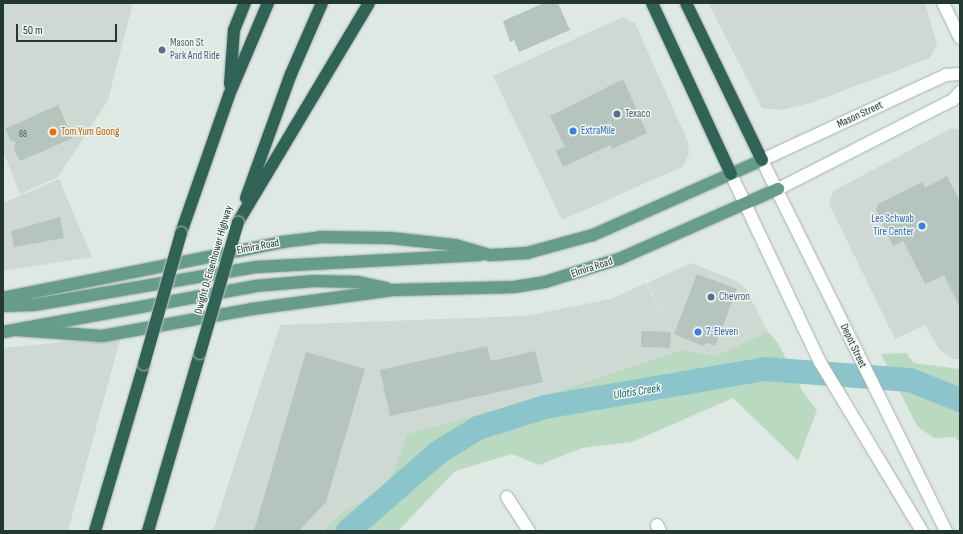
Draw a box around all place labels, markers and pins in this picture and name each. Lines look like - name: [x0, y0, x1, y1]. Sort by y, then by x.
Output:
- place label: Mason St Park And Ride: [170, 37, 220, 63]
- marker: Mason St Park And Ride: [157, 45, 167, 55]
- place label: Texaco: [625, 107, 650, 121]
- marker: Texaco: [612, 109, 622, 119]
- place label: ExtraMile: [581, 124, 615, 138]
- place label: Tom Yum Goong: [61, 125, 119, 139]
- marker: ExtraMile: [568, 126, 578, 136]
- marker: Tom Yum Goong: [48, 127, 58, 137]
- place label: Les Schwab Tire Center: [871, 213, 914, 239]
- marker: Les Schwab Tire Center: [917, 221, 927, 231]
- place label: Chevron: [719, 290, 750, 304]
- marker: Chevron: [706, 292, 716, 302]
- place label: 7-Eleven: [706, 325, 738, 339]
- marker: 7-Eleven: [693, 327, 703, 337]

